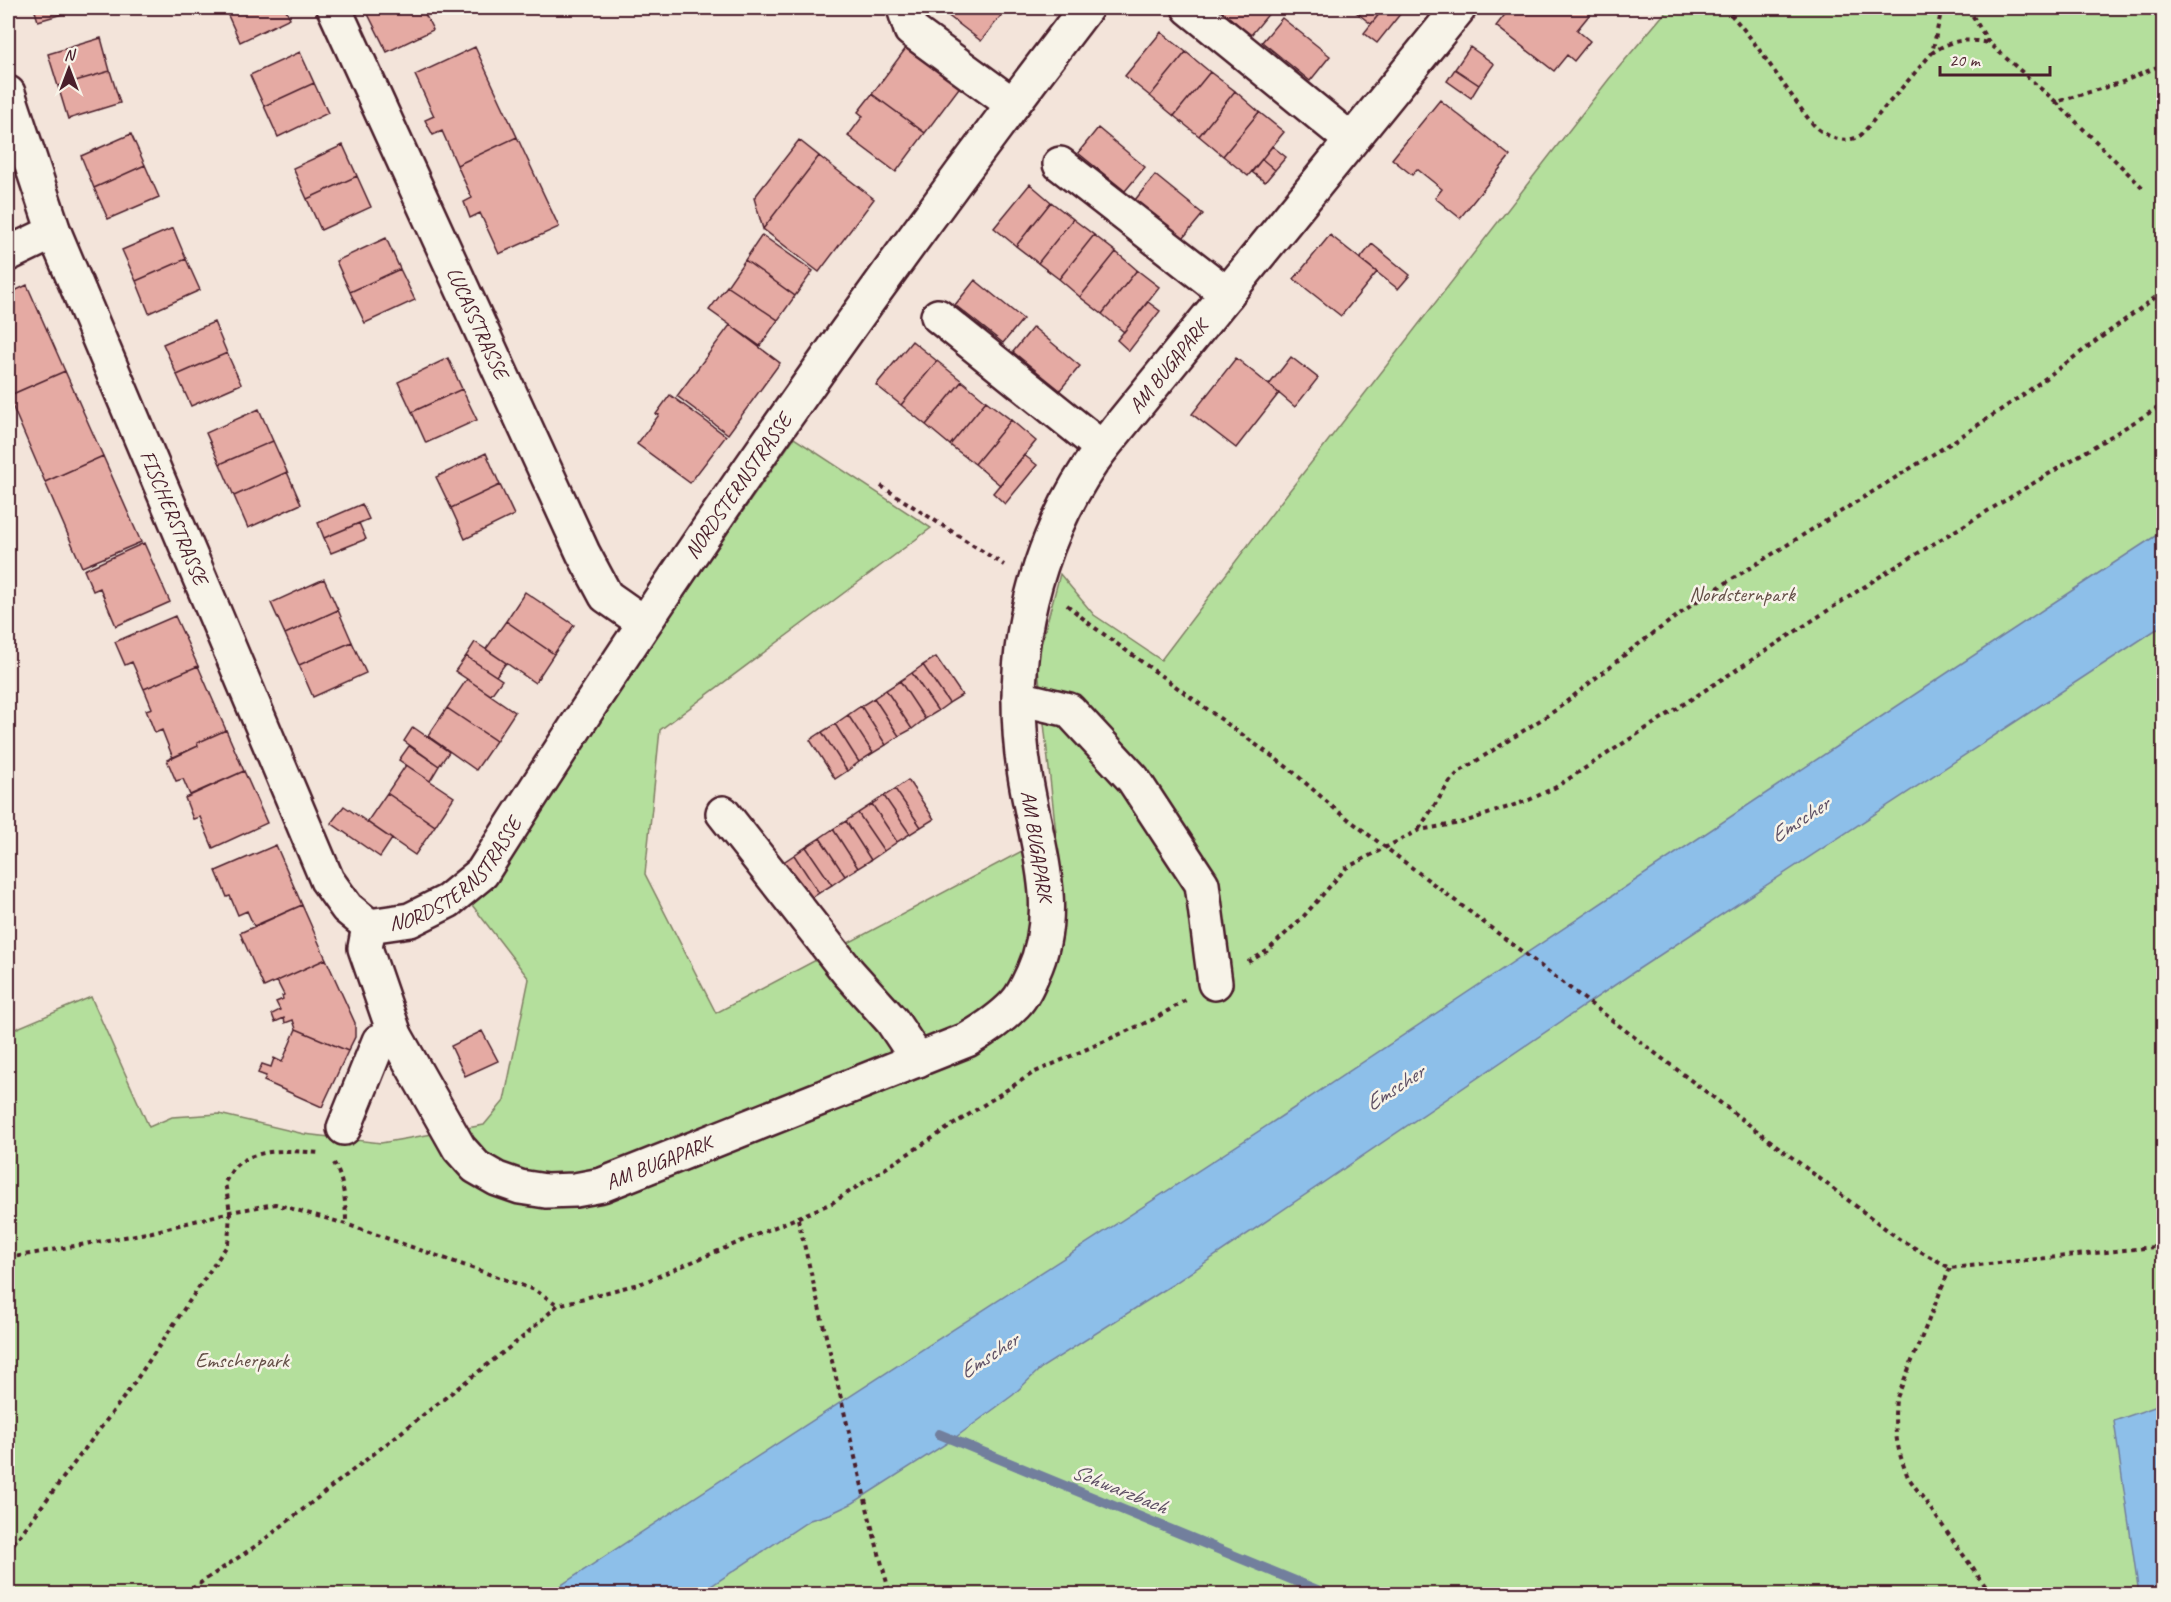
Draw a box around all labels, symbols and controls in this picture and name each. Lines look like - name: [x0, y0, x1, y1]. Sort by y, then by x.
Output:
- north arrow: [39, 39, 99, 99]
- scale bar: [1940, 39, 2050, 77]
- text: N: [64, 45, 77, 65]
- text: 20 m: [1949, 49, 1982, 71]
- street label: LUCASSTRASSE: [441, 263, 516, 385]
- street label: AM BUGAPARK: [1123, 312, 1216, 418]
- street label: NORDSTERNSTRASSE: [679, 406, 799, 564]
- street label: FISCHERSTRASSE: [134, 446, 215, 591]
- park label: Nordsternpark: [1689, 581, 1796, 607]
- street label: AM BUGAPARK: [1015, 789, 1059, 907]
- water label: Emscher: [1765, 789, 1837, 849]
- street label: NORDSTERNSTRASSE: [388, 810, 528, 936]
- water label: Emscher: [1360, 1057, 1432, 1117]
- street label: AM BUGAPARK: [602, 1128, 719, 1195]
- water label: Emscher: [954, 1325, 1026, 1385]
- park label: Emscherpark: [195, 1347, 290, 1373]
- water label: Schwarzbach: [1068, 1457, 1173, 1521]

